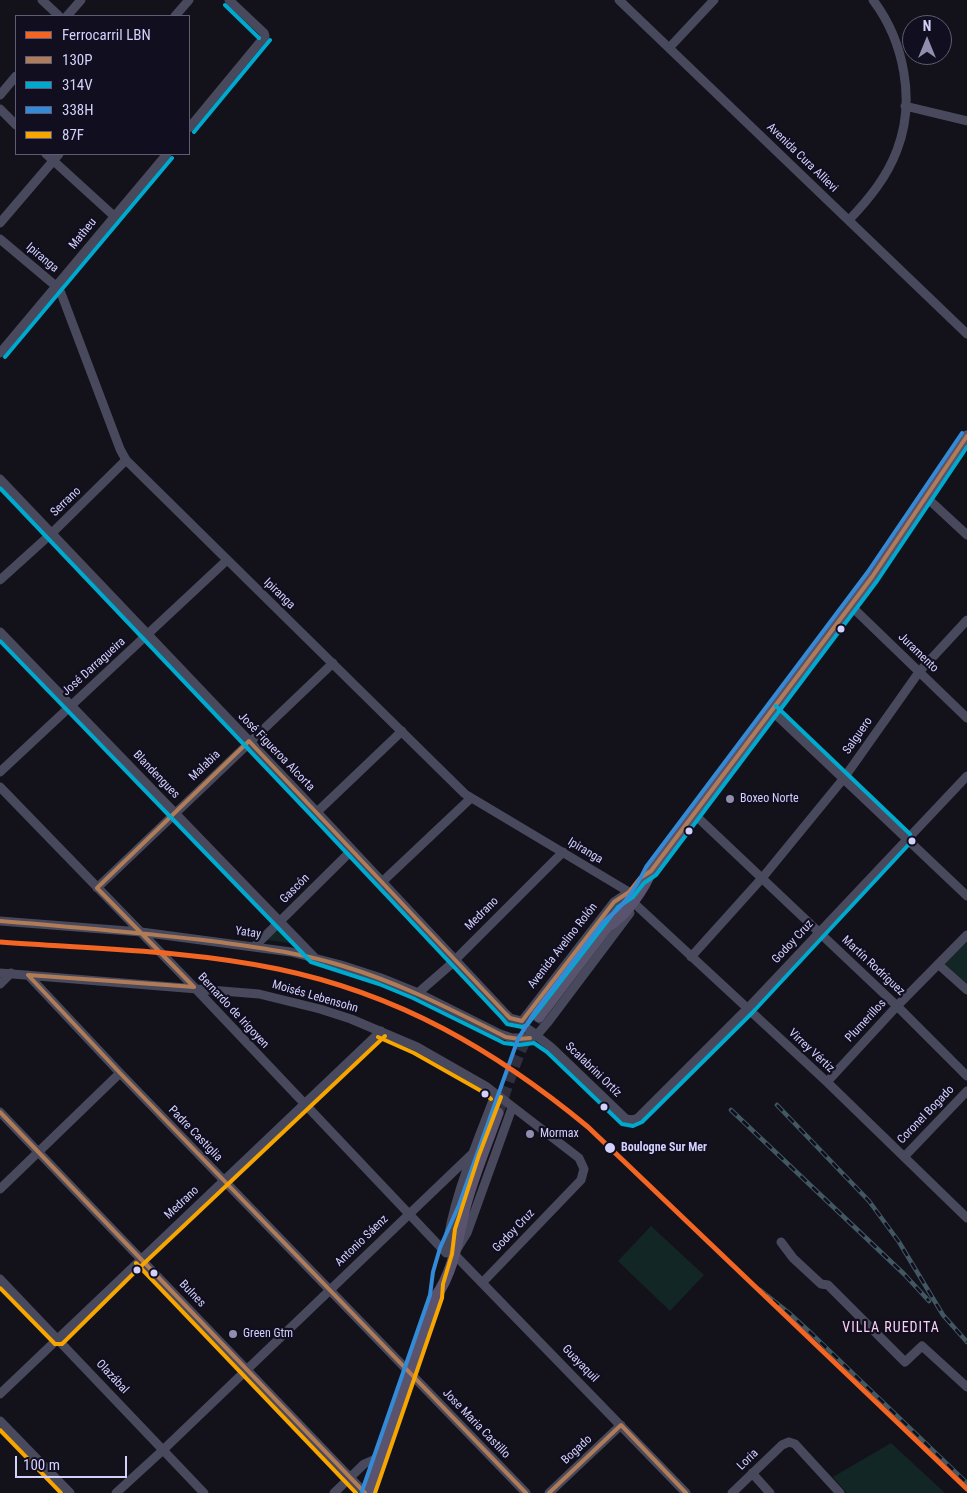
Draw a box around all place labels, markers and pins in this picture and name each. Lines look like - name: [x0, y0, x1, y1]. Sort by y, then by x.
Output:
- unlabelled marker: [836, 624, 846, 634]
- place label: Boxeo Norte: [740, 792, 799, 806]
- marker: Boxeo Norte: [724, 793, 736, 805]
- unlabelled marker: [684, 826, 694, 836]
- unlabelled marker: [907, 836, 917, 846]
- unlabelled marker: [480, 1089, 490, 1099]
- unlabelled marker: [599, 1102, 609, 1112]
- place label: Mormax: [540, 1127, 579, 1141]
- marker: Mormax: [524, 1128, 536, 1140]
- marker: Boulogne Sur Mer: [603, 1141, 617, 1155]
- place label: Boulogne Sur Mer: [621, 1141, 707, 1155]
- unlabelled marker: [132, 1265, 142, 1275]
- unlabelled marker: [149, 1268, 159, 1278]
- place label: Green Gtm: [243, 1327, 293, 1341]
- marker: Green Gtm: [227, 1328, 239, 1340]

